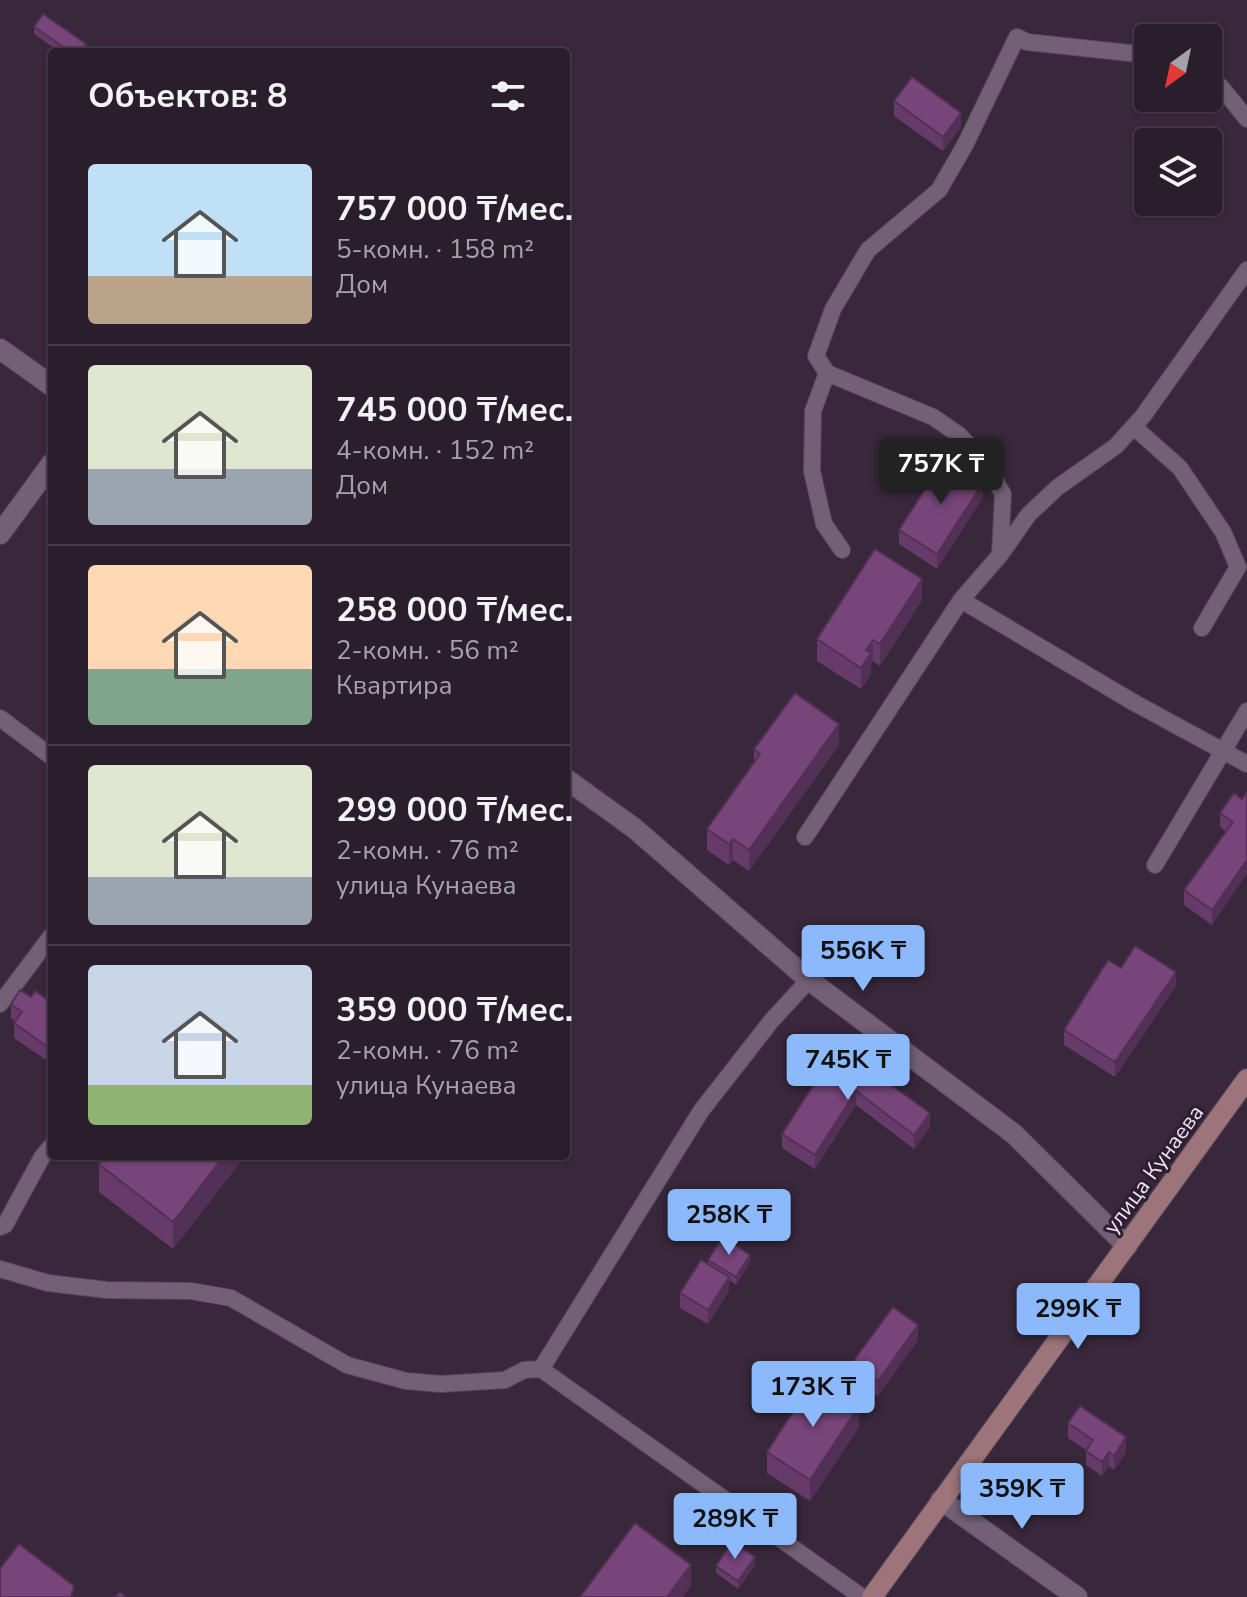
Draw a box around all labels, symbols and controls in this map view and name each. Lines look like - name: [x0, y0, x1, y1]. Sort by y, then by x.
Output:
- north arrow: [1134, 24, 1222, 112]
- map controls: [1134, 24, 1222, 216]
- text: Объектов: 8: [88, 73, 287, 119]
- icon: filters: [486, 74, 530, 118]
- button: layers: [1134, 128, 1222, 216]
- text: 757 000 ₸/мес.: [336, 186, 573, 232]
- icon: home: [152, 196, 248, 292]
- text: 5-комн. · 158 m²: [336, 232, 534, 267]
- text: Дом: [336, 267, 388, 302]
- text: 745 000 ₸/мес.: [336, 387, 573, 433]
- icon: home: [152, 397, 248, 493]
- text: 4-комн. · 152 m²: [336, 433, 534, 468]
- pin: 757K ₸: [876, 438, 1006, 506]
- text: 757K ₸: [898, 446, 984, 481]
- text: Дом: [336, 468, 388, 503]
- text: 258 000 ₸/мес.: [336, 587, 573, 633]
- icon: home: [152, 597, 248, 693]
- text: 2-комн. · 56 m²: [336, 633, 519, 668]
- text: Квартира: [336, 668, 452, 703]
- text: 299 000 ₸/мес.: [336, 787, 573, 833]
- icon: home: [152, 797, 248, 893]
- text: 2-комн. · 76 m²: [336, 833, 519, 868]
- text: улица Кунаева: [336, 868, 516, 903]
- pin: 556K ₸: [798, 925, 928, 993]
- text: 556K ₸: [820, 933, 906, 968]
- text: 359 000 ₸/мес.: [336, 987, 573, 1033]
- icon: home: [152, 997, 248, 1093]
- text: 2-комн. · 76 m²: [336, 1033, 519, 1068]
- pin: 745K ₸: [783, 1034, 913, 1102]
- text: 745K ₸: [805, 1042, 891, 1077]
- text: улица Кунаева: [336, 1068, 516, 1103]
- street label: улица Кунаева: [1097, 1099, 1211, 1240]
- pin: 258K ₸: [664, 1189, 794, 1257]
- text: 258K ₸: [686, 1197, 772, 1232]
- pin: 299K ₸: [1013, 1283, 1143, 1351]
- text: 299K ₸: [1035, 1291, 1121, 1326]
- pin: 173K ₸: [748, 1361, 878, 1429]
- text: 173K ₸: [770, 1369, 856, 1404]
- pin: 359K ₸: [957, 1463, 1087, 1531]
- text: 359K ₸: [979, 1471, 1065, 1506]
- pin: 289K ₸: [670, 1493, 800, 1561]
- text: 289K ₸: [692, 1501, 778, 1536]

